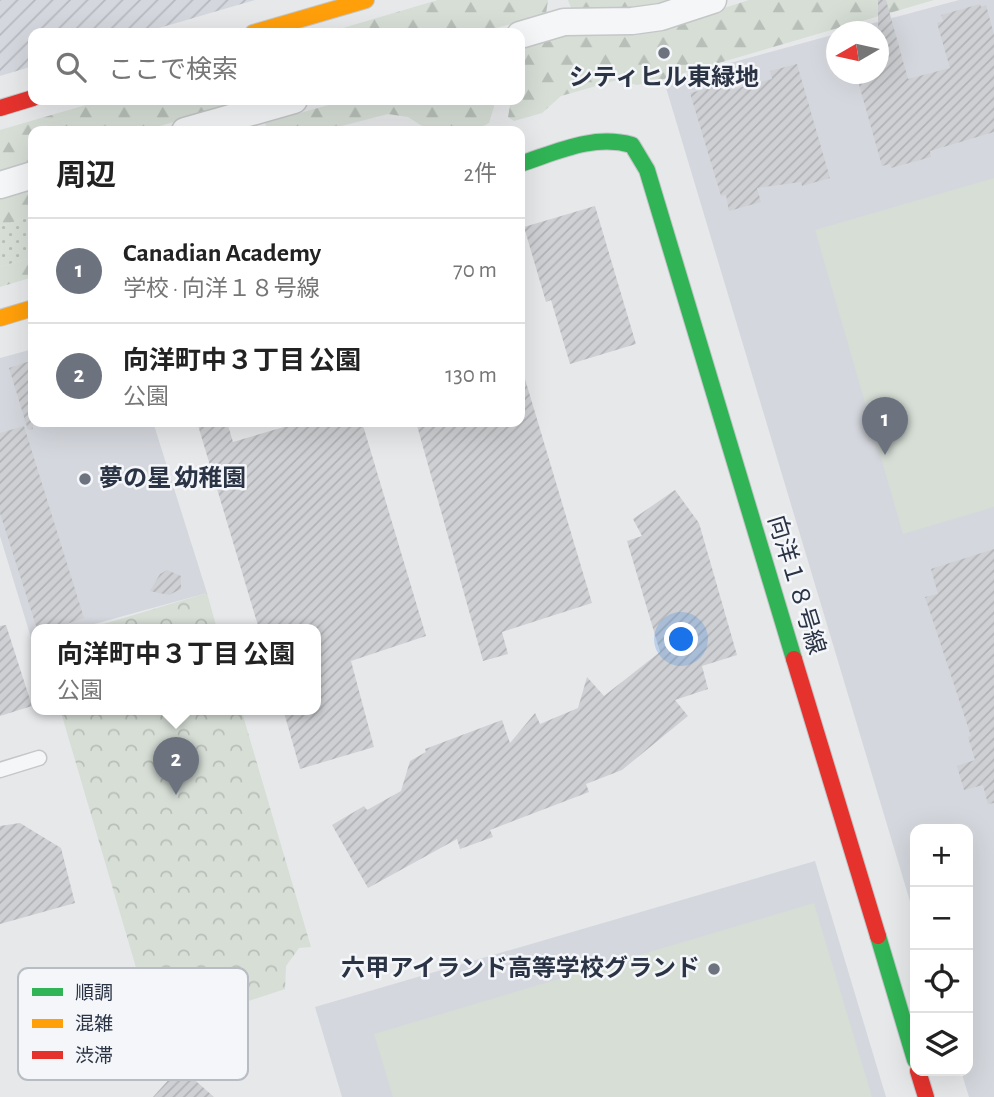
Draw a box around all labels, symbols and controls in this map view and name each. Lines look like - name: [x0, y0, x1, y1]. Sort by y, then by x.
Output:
- north arrow: [826, 21, 889, 84]
- search box: [28, 28, 525, 105]
- marker: シティヒル東緑地: [656, 45, 672, 61]
- icon: search: [52, 48, 90, 86]
- text: ここで検索: [108, 57, 238, 83]
- place label: シティヒル東緑地: [569, 64, 759, 90]
- text: 周辺: [56, 161, 116, 191]
- text: 2件: [464, 163, 497, 186]
- text: Canadian Academy: [123, 240, 321, 266]
- text: 1: [75, 259, 83, 282]
- text: 70 m: [453, 259, 497, 282]
- text: 学校 · 向洋１８号線: [123, 278, 320, 301]
- text: 向洋町中３丁目 公園: [123, 348, 361, 374]
- text: 2: [74, 364, 84, 387]
- text: 130 m: [445, 364, 497, 387]
- text: 公園: [123, 386, 169, 409]
- pin: 1: [862, 397, 908, 455]
- place label: 夢の星 幼稚園: [99, 465, 247, 491]
- marker: 夢の星 幼稚園: [77, 471, 93, 487]
- street label: 向洋１８号線: [763, 512, 830, 657]
- your location: [664, 622, 698, 656]
- popup: [31, 624, 321, 715]
- text: 向洋町中３丁目 公園: [57, 642, 295, 668]
- text: 公園: [57, 680, 103, 703]
- pin: 2: [153, 737, 199, 795]
- map controls: [910, 824, 973, 1076]
- button: +: [910, 824, 973, 887]
- button: −: [910, 887, 973, 950]
- button: locate: [910, 950, 973, 1013]
- place label: 六甲アイランド高等学校グランド: [341, 955, 700, 981]
- marker: 六甲アイランド高等学校グランド: [706, 961, 722, 977]
- legend: [18, 968, 248, 1080]
- text: 順調: [75, 983, 113, 1003]
- text: 混雑: [75, 1013, 113, 1034]
- button: layers: [910, 1013, 973, 1076]
- text: 渋滞: [75, 1045, 113, 1066]

